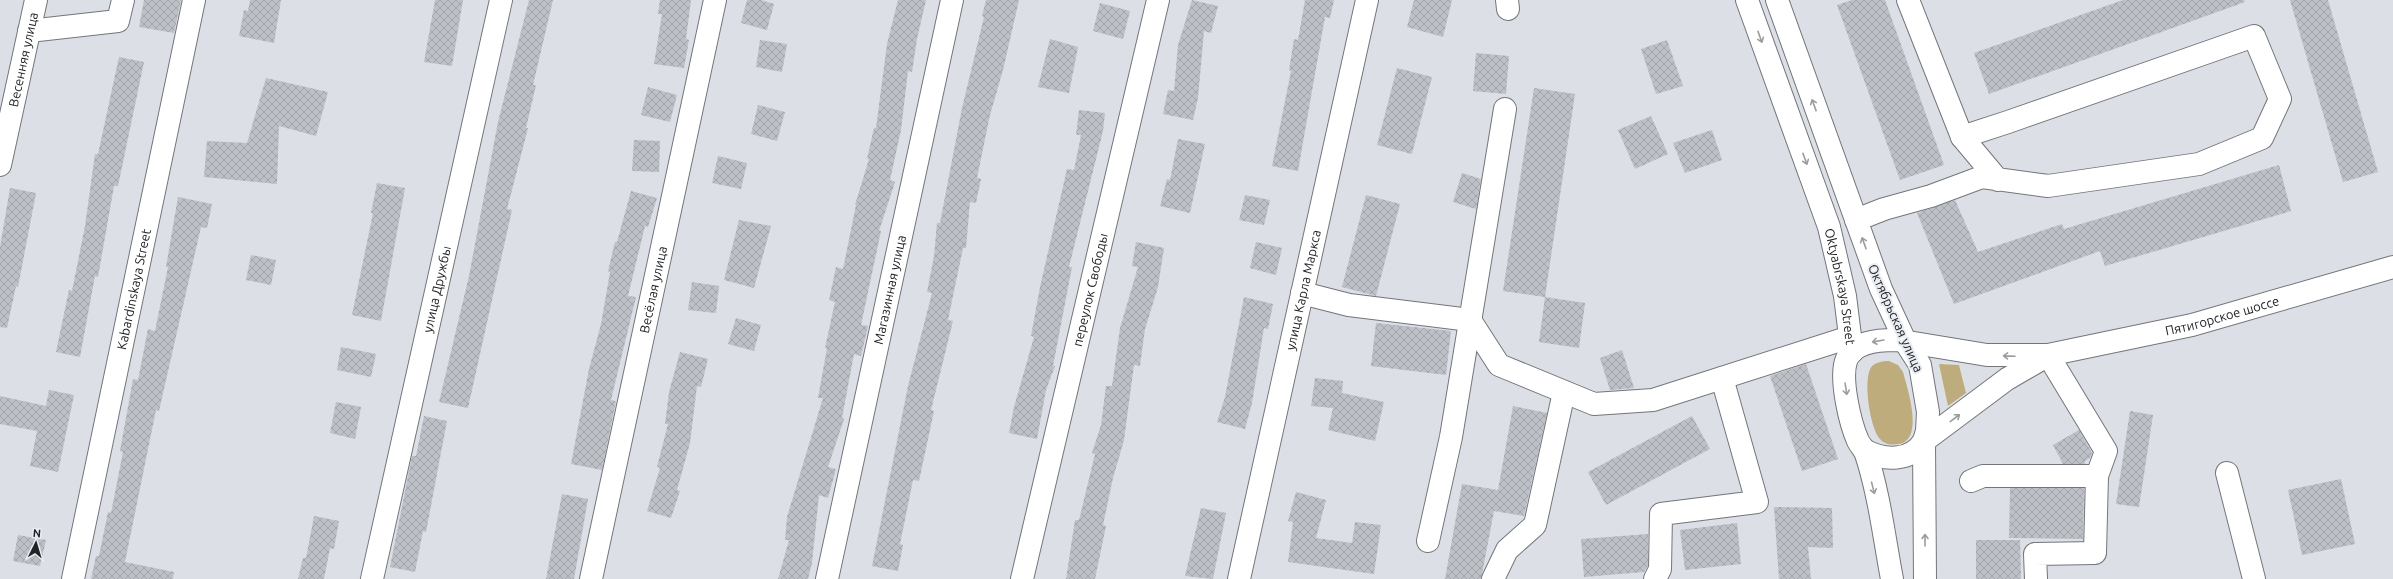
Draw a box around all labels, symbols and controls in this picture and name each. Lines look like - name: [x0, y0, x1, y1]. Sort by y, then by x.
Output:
- street label: Весенняя улица: [6, 11, 40, 108]
- one-way arrow: [1757, 30, 1765, 42]
- one-way arrow: [1810, 98, 1817, 111]
- one-way arrow: [1801, 152, 1809, 164]
- street label: Oktyabrskaya Street: [1823, 227, 1858, 346]
- street label: Kabardinskaya Street: [114, 228, 153, 351]
- street label: улица Карла Маркса: [1283, 228, 1323, 352]
- street label: переулок Свободы: [1070, 232, 1110, 348]
- street label: Магазинная улица: [871, 234, 908, 346]
- one-way arrow: [1859, 237, 1867, 249]
- street label: улица Дружбы: [420, 244, 453, 334]
- street label: Весёлая улица: [637, 245, 669, 334]
- street label: Октябрьская улица: [1866, 262, 1926, 374]
- street label: Пятигорское шоссе: [2164, 293, 2281, 337]
- one-way arrow: [1872, 337, 1885, 345]
- one-way arrow: [2003, 352, 2016, 360]
- one-way arrow: [1842, 382, 1850, 395]
- one-way arrow: [1950, 413, 1961, 422]
- one-way arrow: [1870, 481, 1878, 494]
- north arrow: [16, 523, 56, 563]
- text: N: [32, 527, 41, 539]
- one-way arrow: [1921, 534, 1929, 547]

